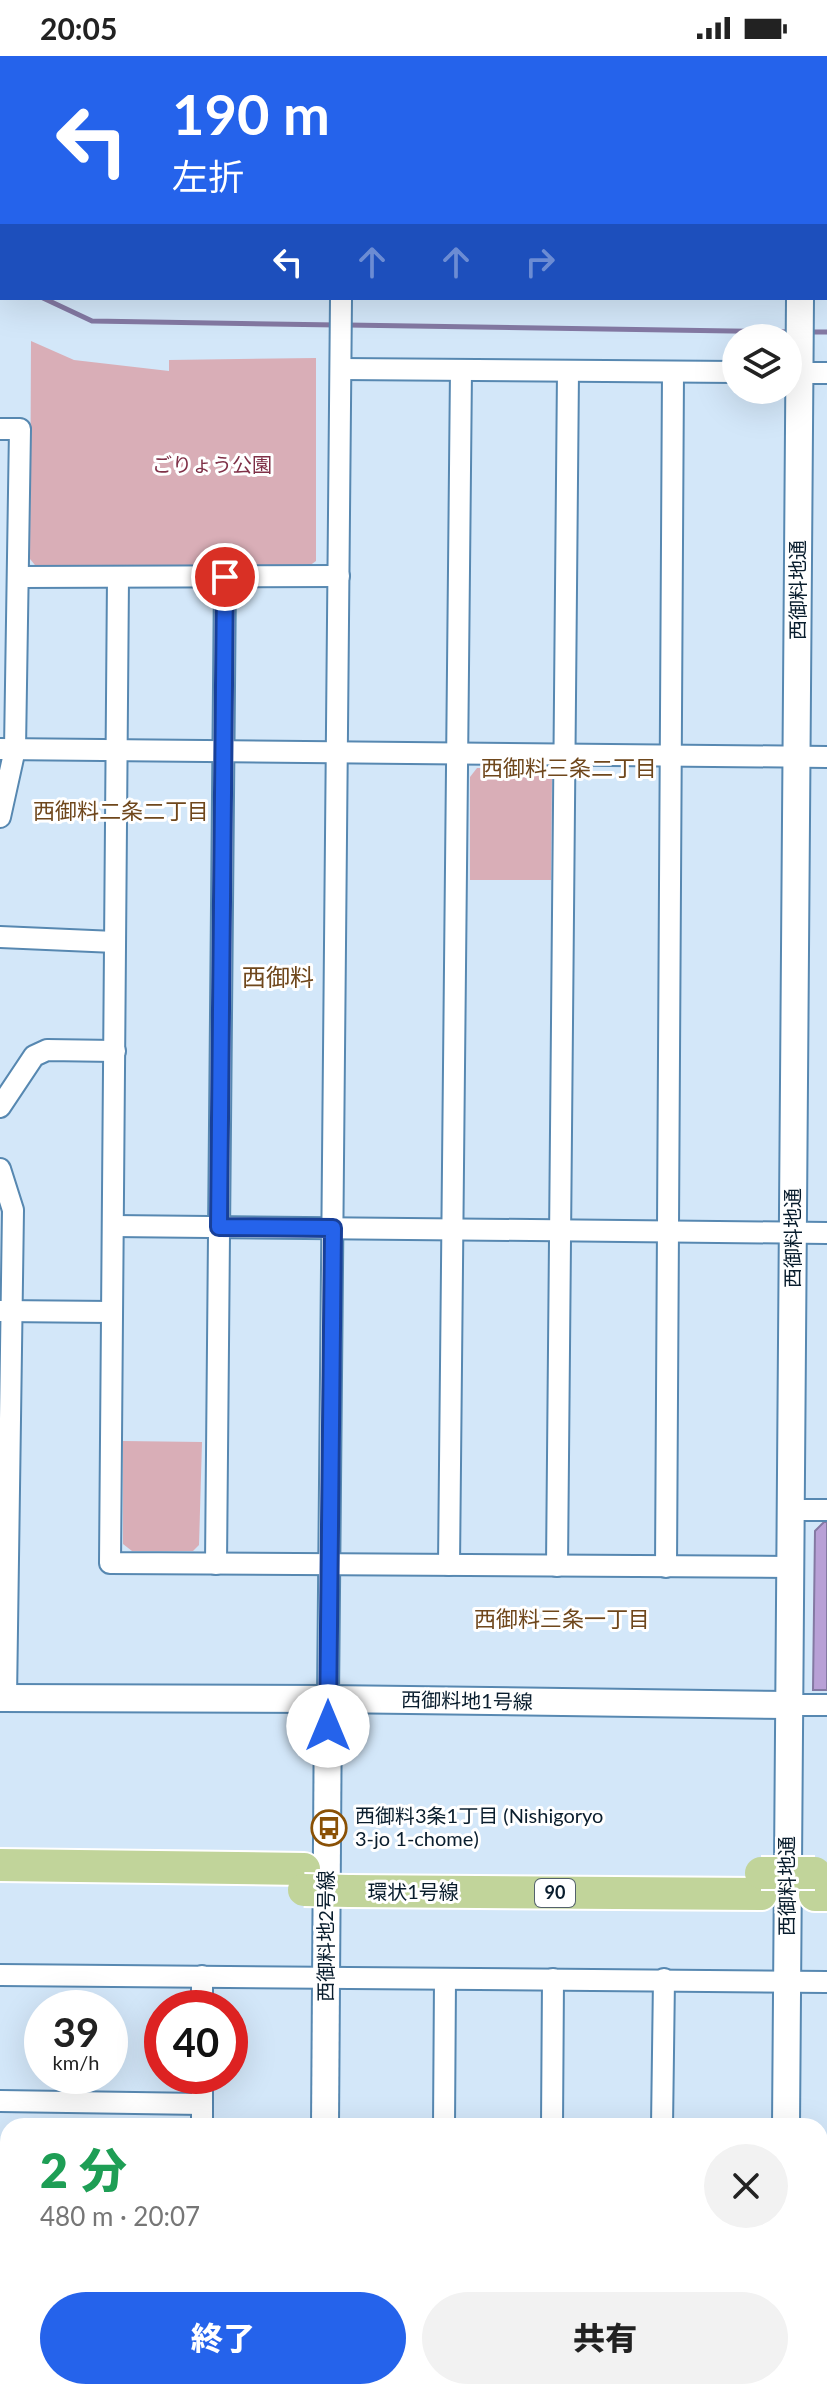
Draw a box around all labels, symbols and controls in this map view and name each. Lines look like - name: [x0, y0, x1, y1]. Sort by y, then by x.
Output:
- text: 20:05: [40, 10, 117, 46]
- text: 190 m: [172, 80, 330, 147]
- icon: left: [40, 88, 144, 192]
- text: 左折: [172, 154, 244, 198]
- icon: left: [266, 240, 310, 284]
- icon: ahead: [350, 240, 394, 284]
- icon: ahead: [434, 240, 478, 284]
- icon: right: [518, 240, 562, 284]
- map controls: [722, 324, 802, 404]
- button: layers: [722, 324, 802, 404]
- park label: ごりょう公園: [152, 452, 272, 476]
- street label: 西御料地通: [785, 540, 809, 640]
- pin: [191, 543, 259, 611]
- icon: arrive: [203, 555, 247, 599]
- district label: 西御料三条二丁目: [481, 754, 657, 781]
- district label: 西御料二条二丁目: [33, 797, 209, 824]
- district label: 西御料: [242, 962, 314, 991]
- street label: 西御料地通: [780, 1188, 804, 1288]
- district label: 西御料三条一丁目: [474, 1605, 650, 1632]
- position arrow: [286, 1684, 370, 1768]
- street label: 西御料地1号線: [401, 1687, 533, 1713]
- place label: 西御料3条1丁目 (Nishigoryo 3-jo 1-chome): [355, 1803, 603, 1850]
- bus stop icon: 西御料3条1丁目 (Nishigoryo 3-jo 1-chome): [310, 1809, 348, 1847]
- street label: 西御料地通: [774, 1836, 798, 1936]
- street label: 西御料地2号線: [313, 1870, 337, 2002]
- street label: 環状1号線: [367, 1879, 459, 1903]
- road number: 90: [535, 1879, 575, 1907]
- speed limit sign: 40: [144, 1990, 248, 2094]
- text: 39: [53, 2008, 99, 2056]
- text: km/h: [53, 2050, 99, 2074]
- text: 2 分: [40, 2141, 127, 2198]
- button: close: [704, 2144, 788, 2228]
- text: 480 m · 20:07: [40, 2200, 200, 2232]
- button: 終了: [40, 2292, 406, 2384]
- button: 共有: [422, 2292, 788, 2384]

